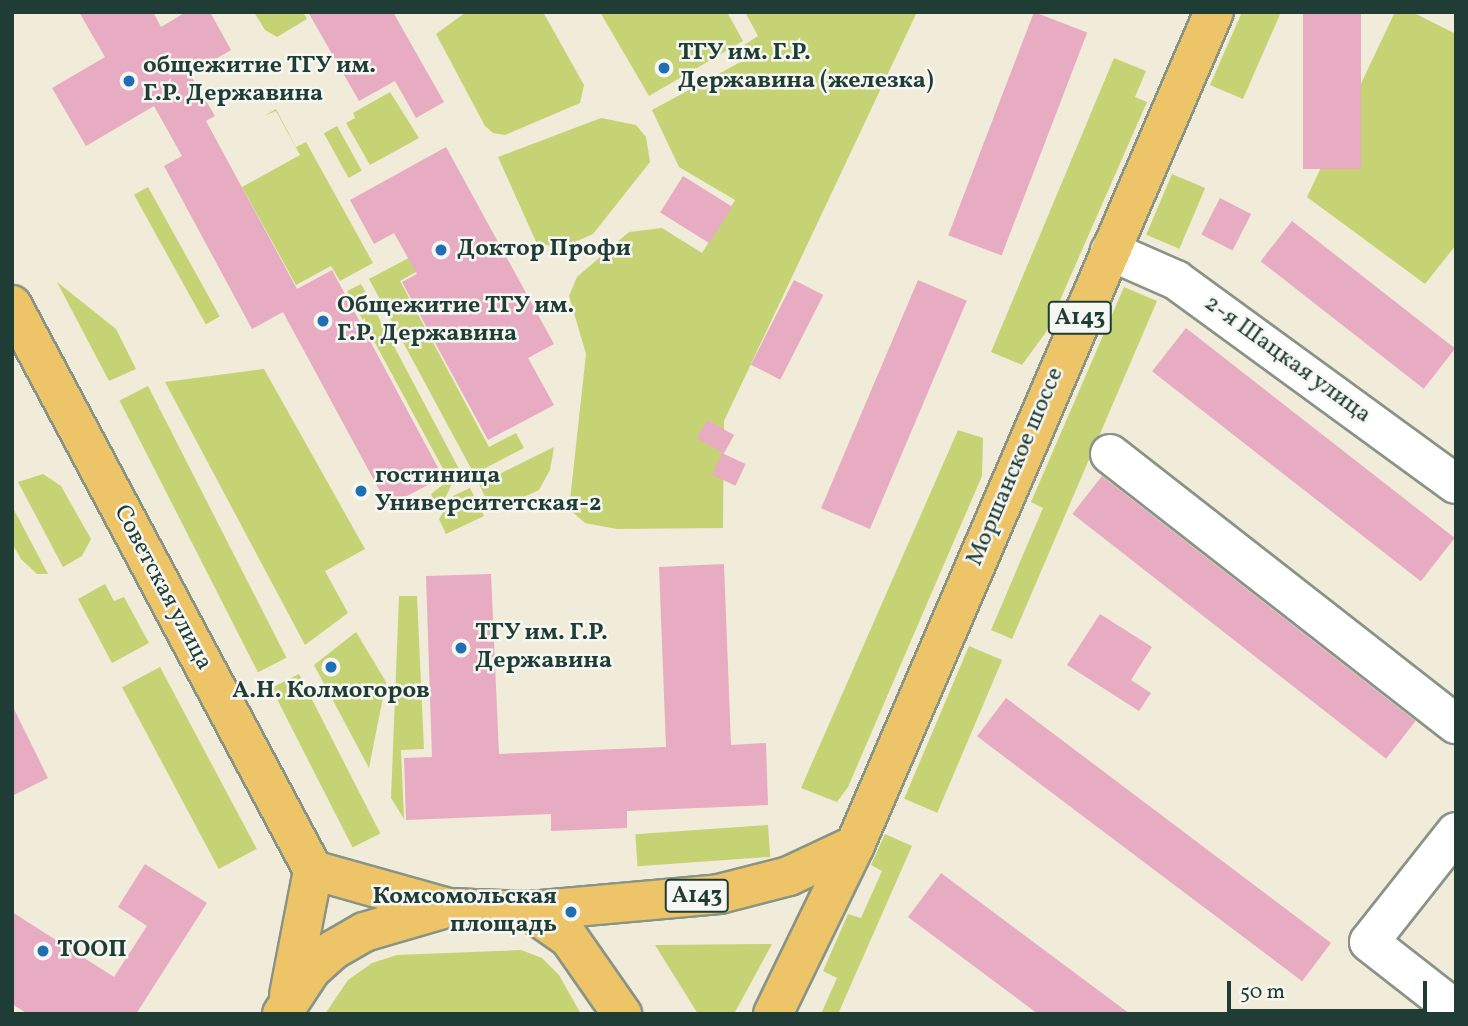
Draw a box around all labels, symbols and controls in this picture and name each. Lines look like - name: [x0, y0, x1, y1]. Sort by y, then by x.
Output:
- place label: ТГУ им. Г.Р. Державина (железка): [678, 40, 934, 96]
- place label: общежитие ТГУ им. Г.Р. Державина: [143, 53, 377, 109]
- marker: ТГУ им. Г.Р. Державина (железка): [656, 60, 672, 76]
- marker: общежитие ТГУ им. Г.Р. Державина: [121, 73, 137, 89]
- place label: Доктор Профи: [457, 236, 631, 264]
- marker: Доктор Профи: [431, 240, 451, 260]
- street label: 2-я Шацкая улица: [1198, 290, 1376, 430]
- place label: Общежитие ТГУ им. Г.Р. Державина: [337, 293, 575, 349]
- road number: А143: [1047, 298, 1113, 338]
- marker: Общежитие ТГУ им. Г.Р. Державина: [315, 313, 331, 329]
- street label: Моршанское шоссе: [961, 364, 1071, 570]
- place label: гостиница Университетская-2: [375, 463, 601, 519]
- marker: гостиница Университетская-2: [353, 483, 369, 499]
- street label: Советская улица: [106, 500, 218, 676]
- place label: ТГУ им. Г.Р. Державина: [475, 620, 612, 676]
- marker: ТГУ им. Г.Р. Державина: [453, 640, 469, 656]
- marker: А.Н. Колмогоров: [323, 659, 339, 675]
- place label: А.Н. Колмогоров: [232, 678, 430, 706]
- road number: А143: [664, 876, 730, 916]
- place label: Комсомольская площадь: [372, 884, 557, 940]
- marker: Комсомольская площадь: [563, 904, 579, 920]
- place label: ТООП: [57, 937, 127, 965]
- marker: ТООП: [35, 943, 51, 959]
- scale bar: [1230, 967, 1430, 1011]
- text: 50 m: [1240, 978, 1285, 1007]

